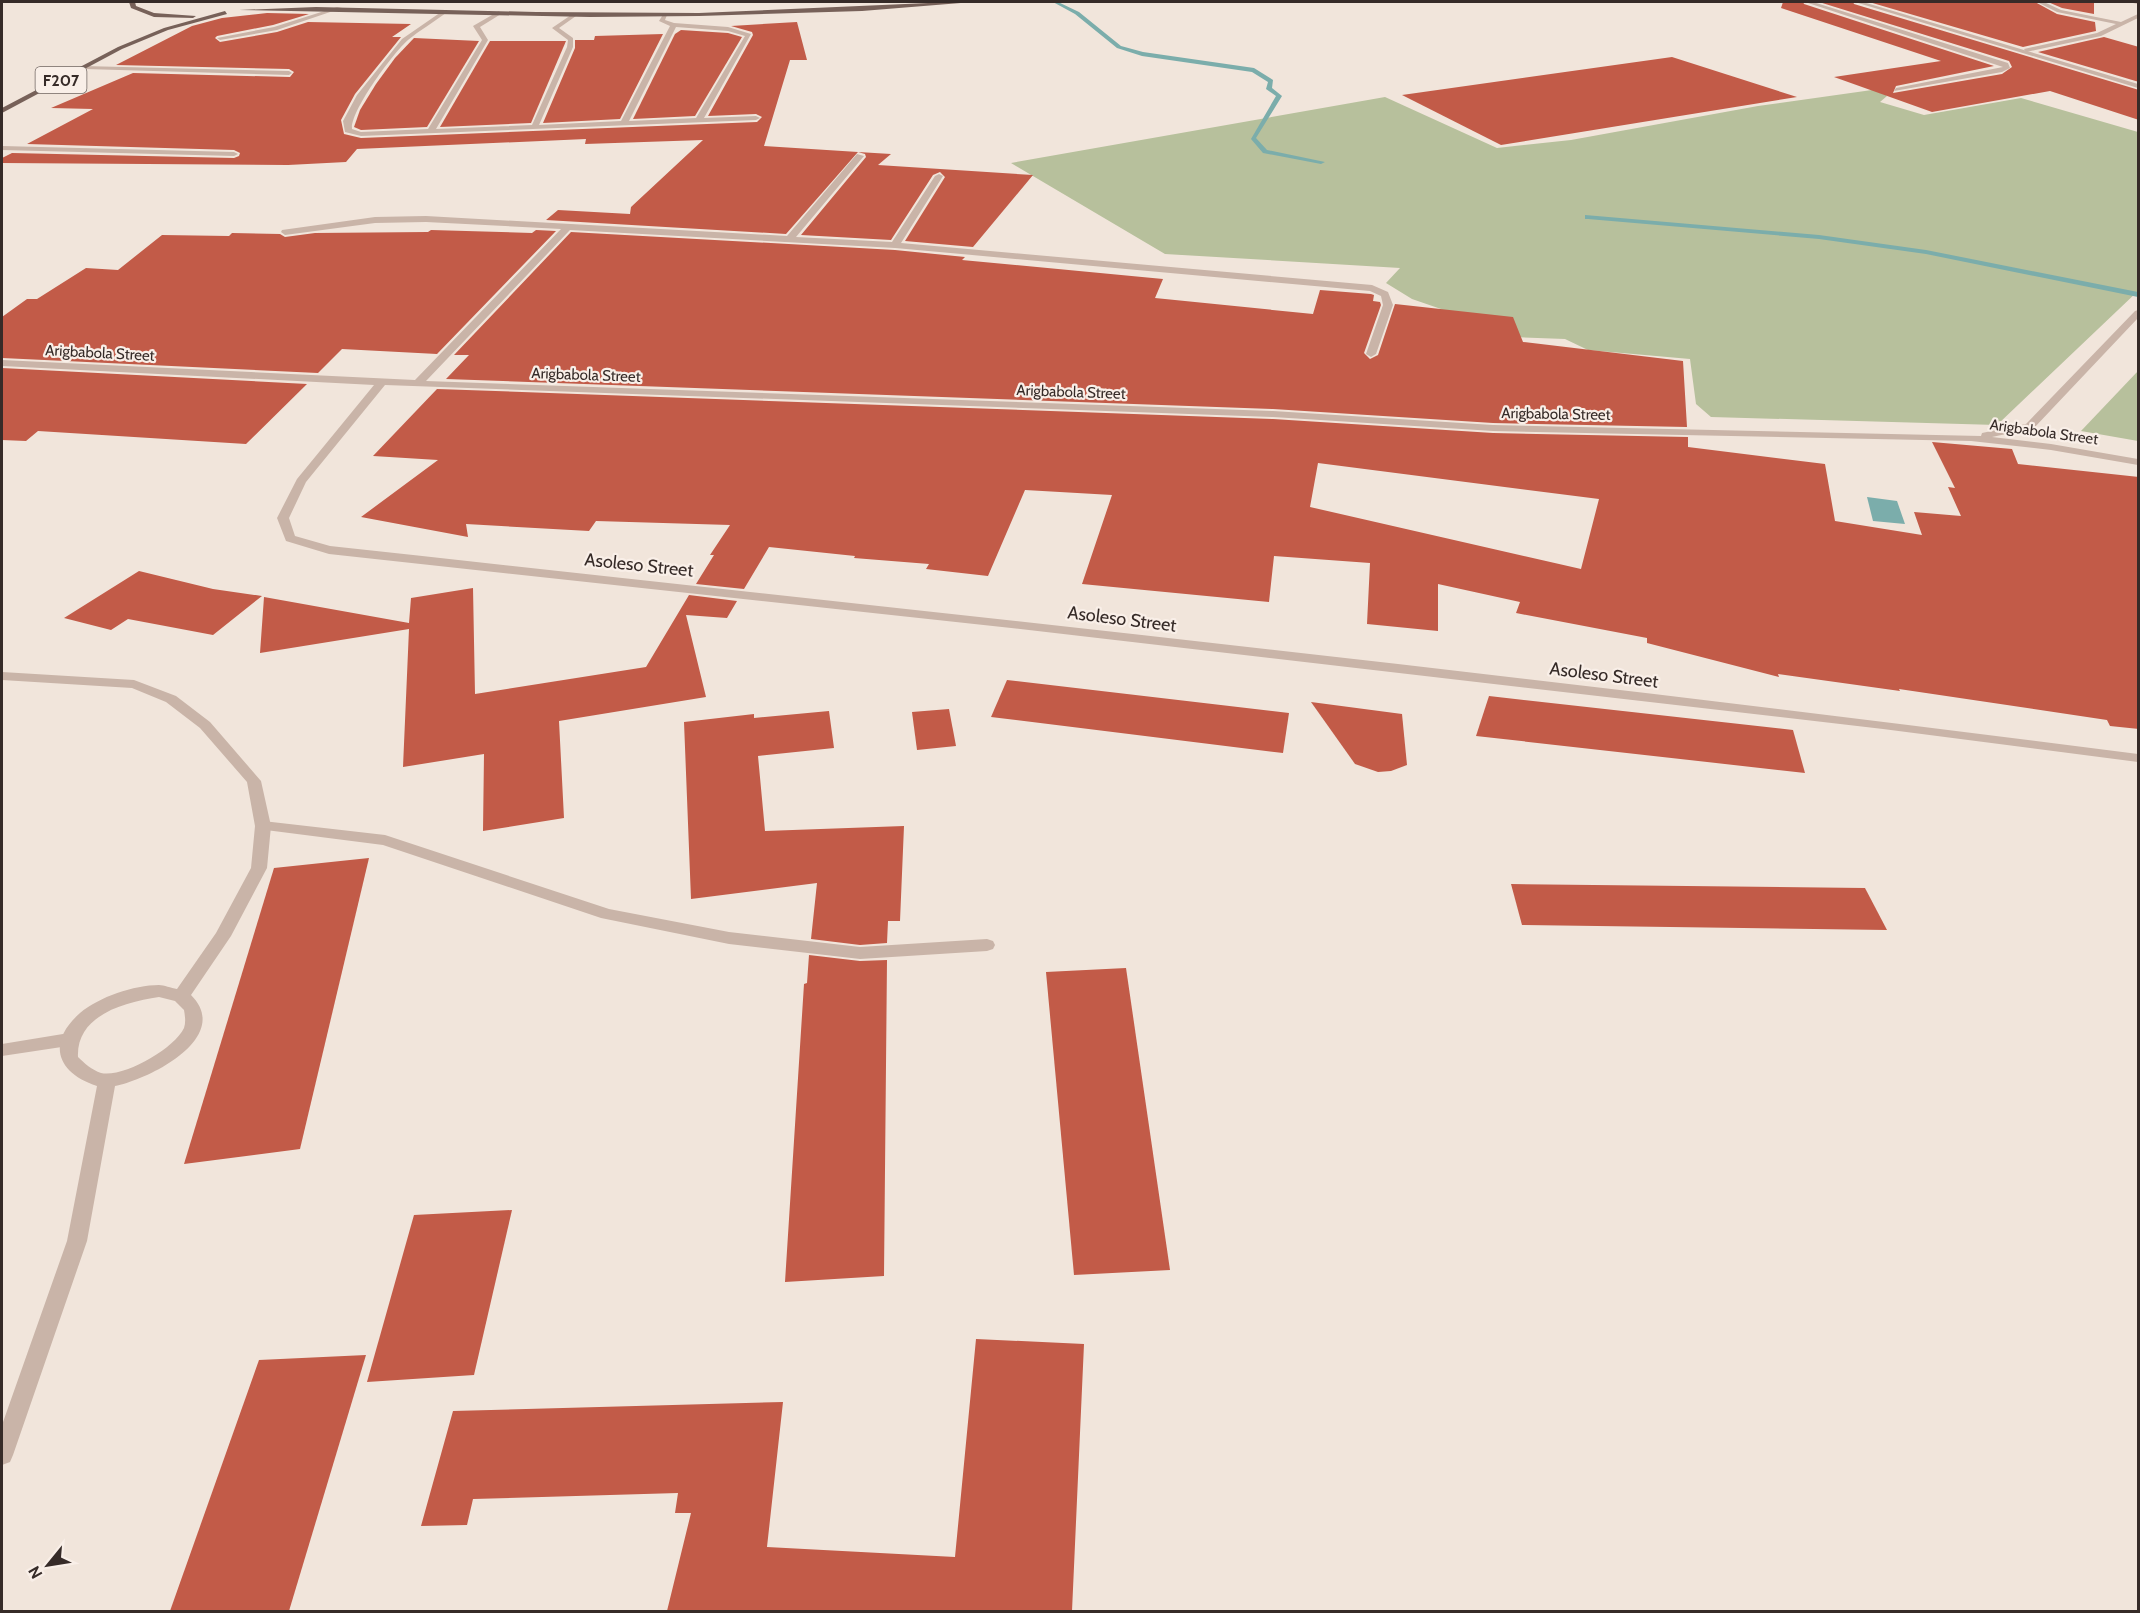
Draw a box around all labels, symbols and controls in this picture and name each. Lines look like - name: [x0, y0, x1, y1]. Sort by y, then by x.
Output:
- road number: F207: [36, 67, 86, 93]
- street label: Arigbabola Street: [45, 341, 155, 365]
- street label: Arigbabola Street: [531, 364, 641, 386]
- street label: Arigbabola Street: [1016, 381, 1126, 403]
- street label: Arigbabola Street: [1501, 404, 1611, 424]
- street label: Arigbabola Street: [1989, 415, 2099, 449]
- street label: Asoleso Street: [583, 548, 695, 582]
- street label: Asoleso Street: [1066, 601, 1178, 637]
- street label: Asoleso Street: [1548, 657, 1660, 693]
- north arrow: [18, 1535, 78, 1595]
- text: N: [24, 1563, 46, 1582]

